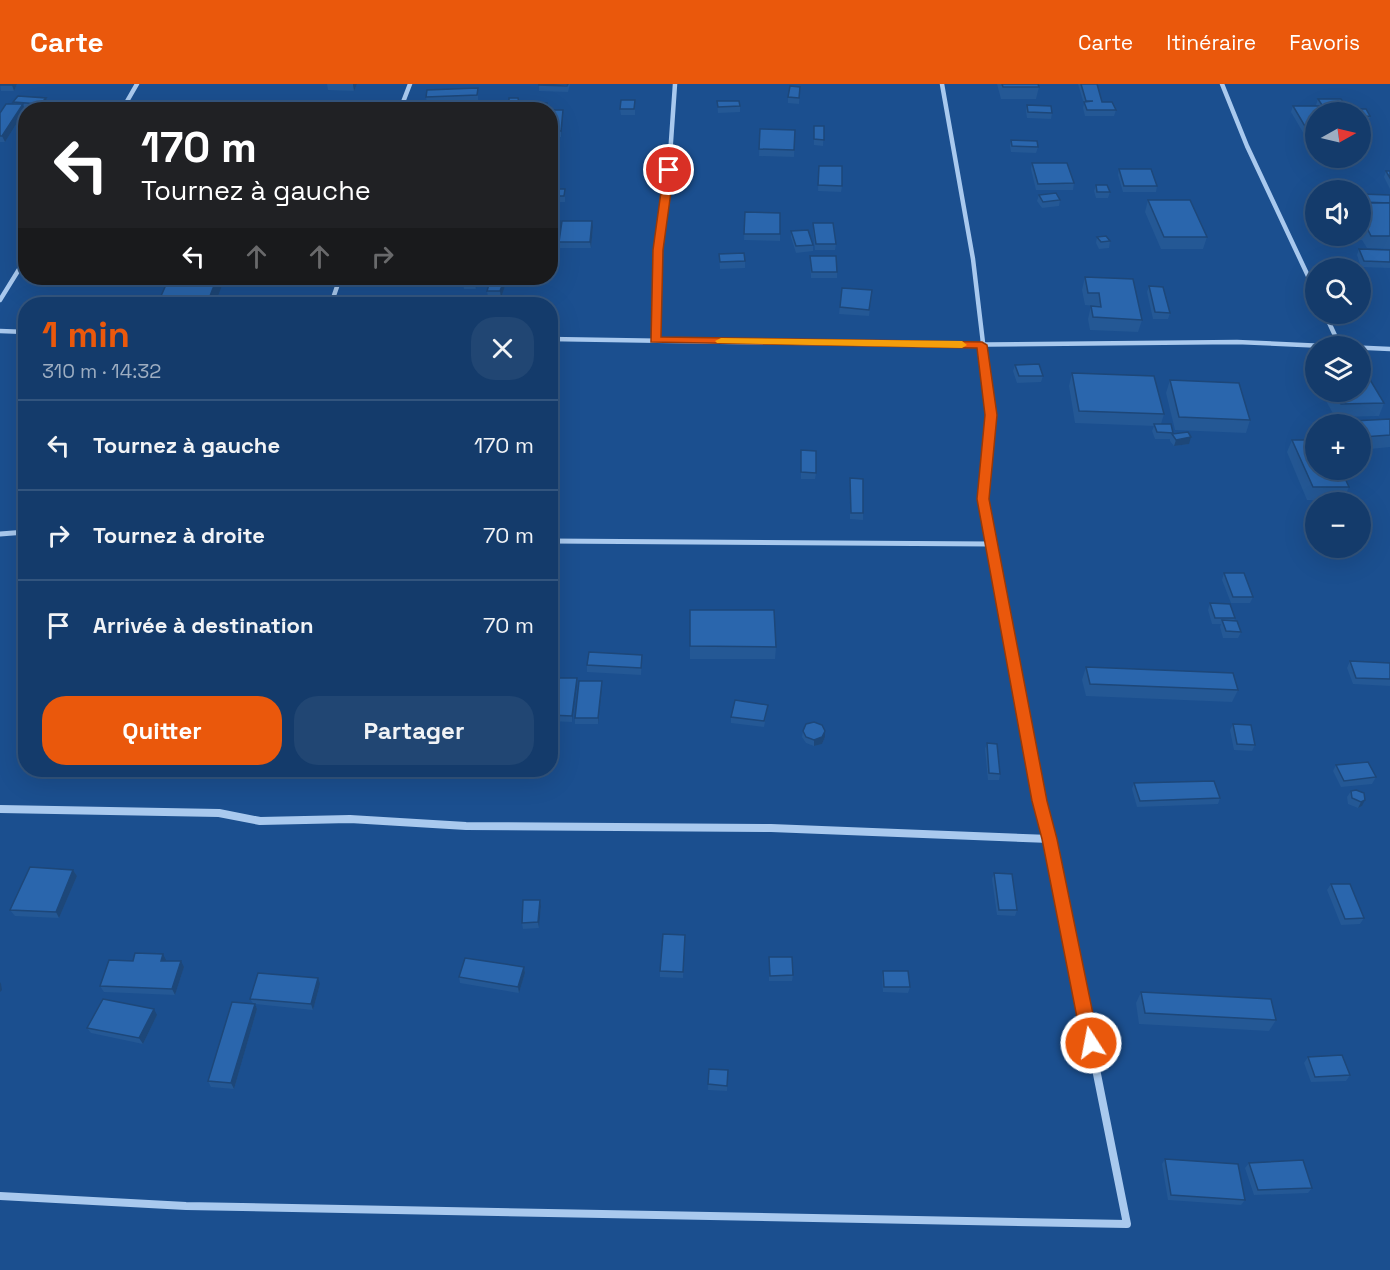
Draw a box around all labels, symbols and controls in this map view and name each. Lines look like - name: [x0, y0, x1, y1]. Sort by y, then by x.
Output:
- text: Carte: [30, 24, 104, 60]
- text: Carte: [1078, 29, 1133, 56]
- text: Itinéraire: [1166, 29, 1256, 56]
- text: Favoris: [1289, 29, 1360, 56]
- north arrow: [1305, 102, 1371, 168]
- map controls: [1305, 102, 1371, 558]
- text: 170 m: [141, 121, 257, 174]
- icon: left: [42, 126, 120, 204]
- pin: [643, 144, 694, 195]
- icon: arrive: [652, 153, 685, 186]
- text: Tournez à gauche: [141, 173, 371, 208]
- button: sound: [1305, 180, 1371, 246]
- icon: left: [177, 240, 210, 273]
- icon: ahead: [240, 240, 273, 273]
- icon: ahead: [303, 240, 336, 273]
- icon: right: [366, 240, 399, 273]
- button: search: [1305, 258, 1371, 324]
- text: 1 min: [42, 312, 130, 358]
- button: close: [471, 317, 534, 380]
- button: layers: [1305, 336, 1371, 402]
- text: 310 m · 14:32: [42, 358, 161, 384]
- button: +: [1305, 414, 1371, 480]
- icon: left: [42, 429, 75, 462]
- text: Tournez à gauche: [93, 431, 280, 459]
- text: 170 m: [474, 431, 534, 459]
- button: −: [1305, 492, 1371, 558]
- icon: right: [42, 519, 75, 552]
- text: Tournez à droite: [93, 521, 265, 549]
- text: 70 m: [483, 521, 534, 549]
- icon: arrive: [42, 609, 75, 642]
- text: Arrivée à destination: [93, 611, 314, 639]
- text: 70 m: [483, 611, 534, 639]
- button: Quitter: [42, 696, 282, 765]
- button: Partager: [294, 696, 534, 765]
- position arrow: [1059, 1011, 1123, 1075]

